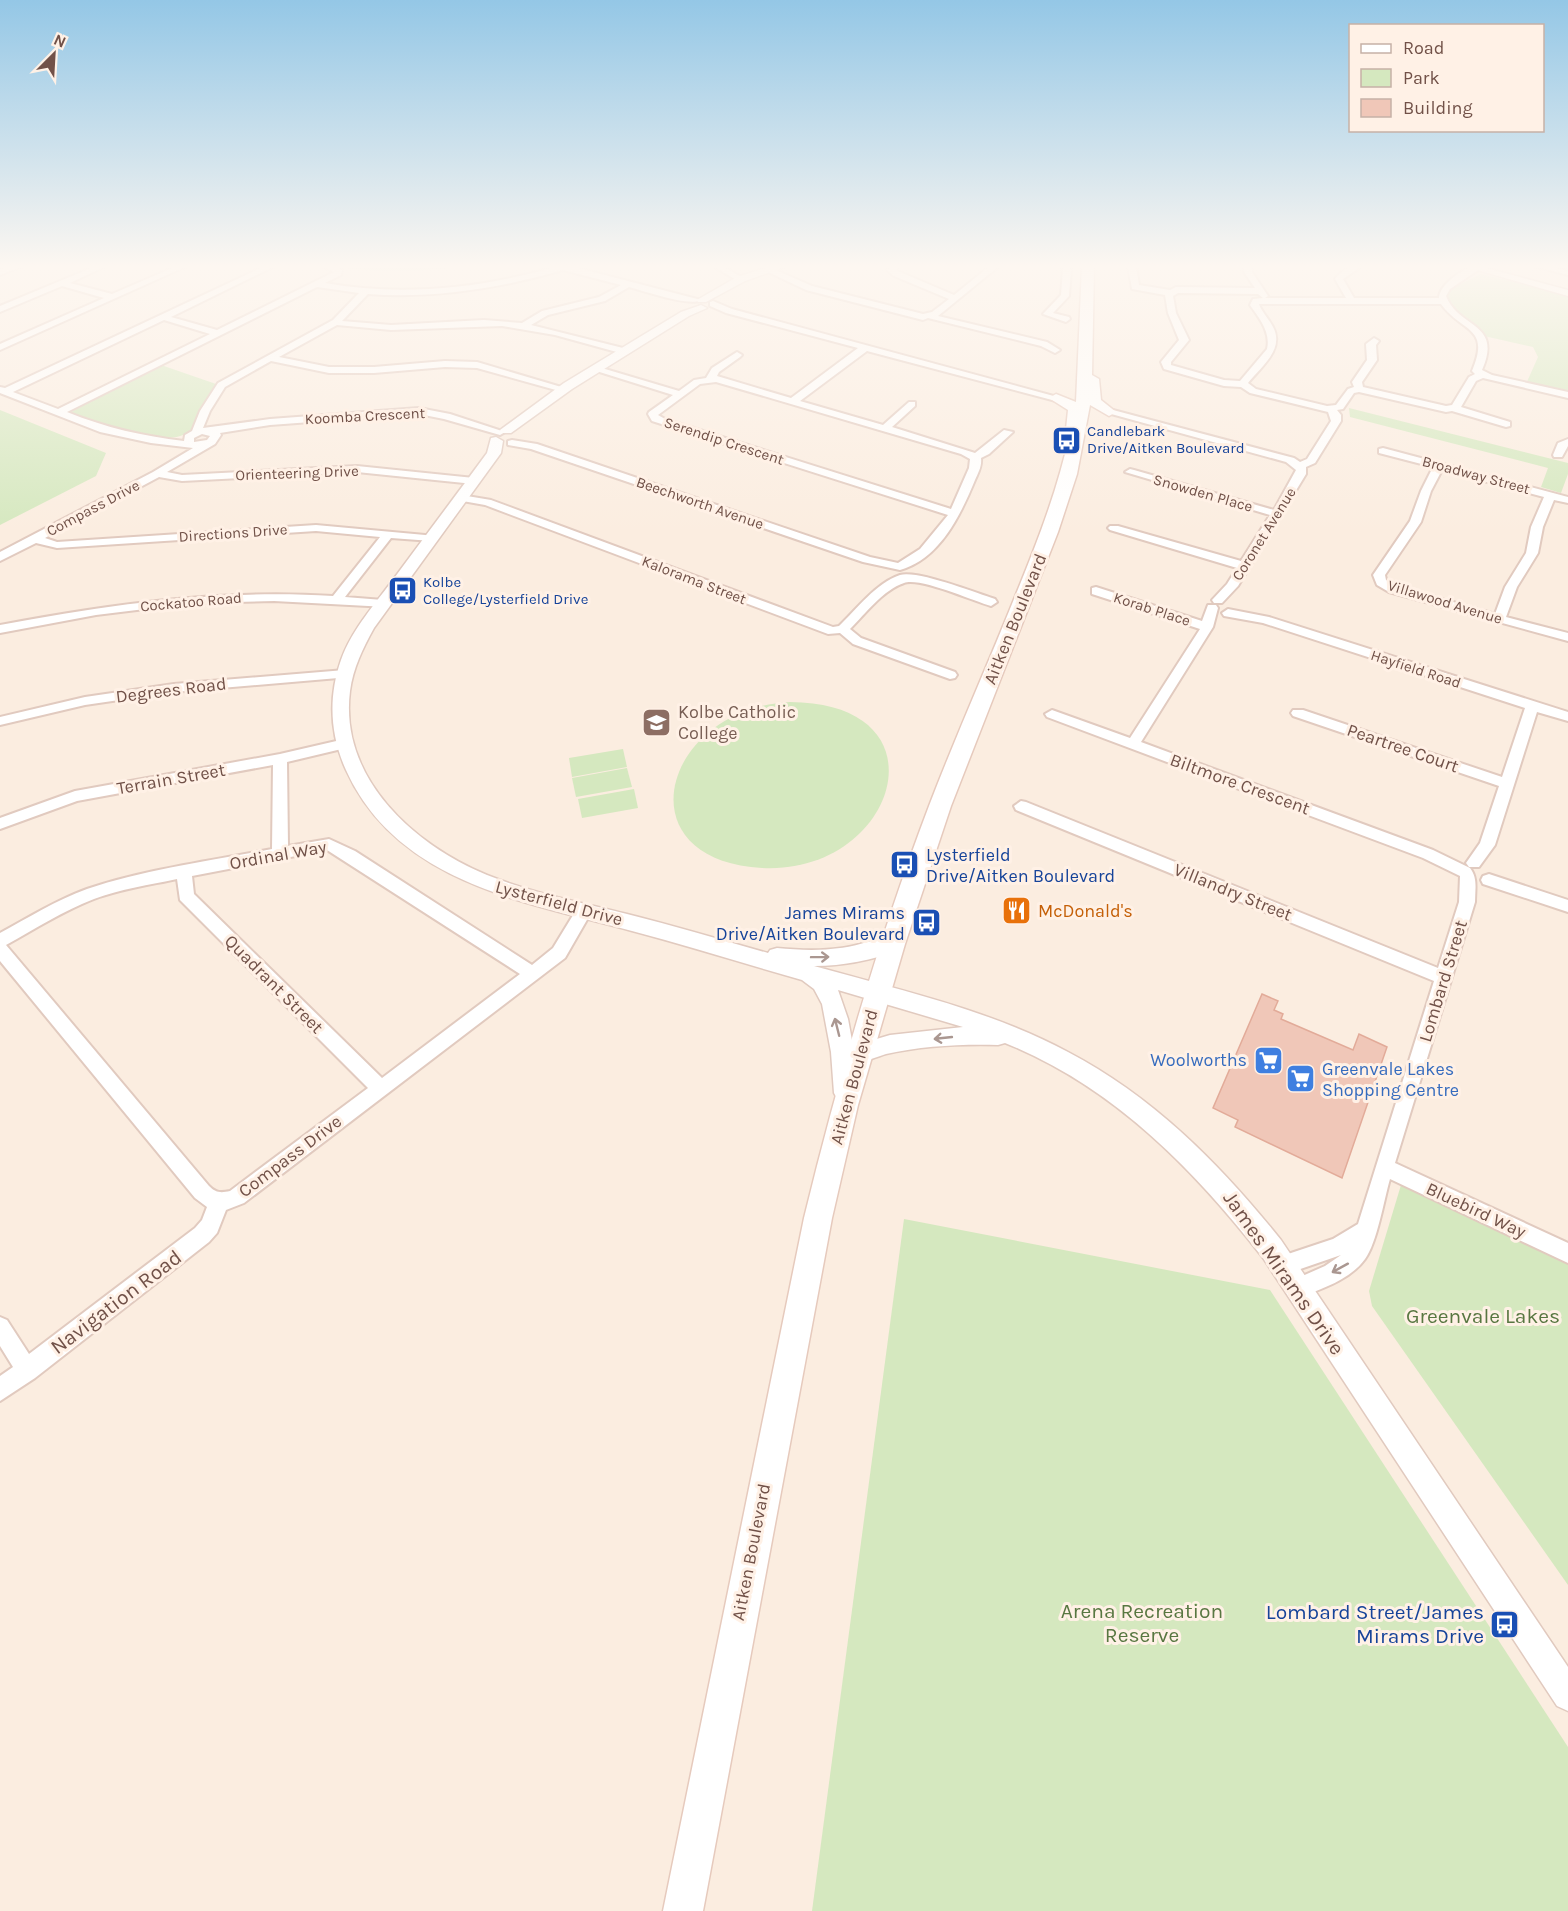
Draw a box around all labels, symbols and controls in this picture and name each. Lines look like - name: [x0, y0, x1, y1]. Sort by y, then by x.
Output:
- north arrow: [24, 24, 84, 84]
- legend: [1349, 24, 1544, 132]
- text: N: [51, 30, 69, 52]
- text: Road: [1403, 37, 1444, 59]
- text: Park: [1403, 67, 1440, 89]
- text: Building: [1403, 97, 1473, 119]
- street label: Koomba Crescent: [304, 404, 426, 428]
- street label: Serendip Crescent: [662, 413, 787, 469]
- place label: Candlebark Drive/Aitken Boulevard: [1087, 422, 1245, 457]
- bus stop icon: Candlebark Drive/Aitken Boulevard: [1050, 424, 1082, 456]
- street label: Broadway Street: [1420, 452, 1532, 498]
- street label: Orienteering Drive: [235, 462, 359, 484]
- street label: Snowden Place: [1151, 470, 1255, 516]
- street label: Beechworth Avenue: [634, 473, 766, 533]
- street label: Compass Drive: [43, 476, 143, 540]
- street label: Coronet Avenue: [1228, 484, 1300, 584]
- street label: Directions Drive: [178, 520, 288, 546]
- street label: Aitken Boulevard: [979, 550, 1051, 688]
- street label: Kalorama Street: [639, 552, 749, 608]
- place label: Kolbe College/Lysterfield Drive: [423, 573, 588, 608]
- bus stop icon: Kolbe College/Lysterfield Drive: [386, 575, 418, 607]
- street label: Villawood Avenue: [1386, 576, 1504, 628]
- street label: Korab Place: [1111, 588, 1193, 630]
- street label: Cockatoo Road: [139, 589, 243, 615]
- street label: Hayfield Road: [1369, 646, 1463, 692]
- street label: Degrees Road: [114, 672, 228, 708]
- place label: Kolbe Catholic College: [678, 701, 796, 744]
- school or university icon: Kolbe Catholic College: [641, 706, 673, 738]
- street label: Peartree Court: [1344, 719, 1462, 777]
- street label: Biltmore Crescent: [1167, 748, 1313, 820]
- street label: Terrain Street: [115, 759, 227, 799]
- street label: Ordinal Way: [228, 836, 329, 874]
- place label: Lysterfield Drive/Aitken Boulevard: [926, 844, 1115, 887]
- bus stop icon: Lysterfield Drive/Aitken Boulevard: [889, 849, 921, 881]
- street label: Villandry Street: [1171, 858, 1296, 926]
- street label: Lysterfield Drive: [493, 875, 625, 931]
- restaurant icon: McDonald's: [1001, 895, 1033, 927]
- place label: McDonald's: [1038, 900, 1133, 922]
- place label: James Mirams Drive/Aitken Boulevard: [716, 902, 905, 945]
- bus stop icon: James Mirams Drive/Aitken Boulevard: [910, 907, 942, 939]
- street label: Lombard Street: [1414, 917, 1472, 1045]
- street label: Quadrant Street: [220, 930, 328, 1038]
- one-way arrow: [809, 951, 829, 963]
- street label: Aitken Boulevard: [825, 1007, 883, 1147]
- one-way arrow: [831, 1017, 843, 1036]
- one-way arrow: [934, 1033, 954, 1044]
- supermarket icon: Woolworths: [1252, 1044, 1284, 1076]
- place label: Woolworths: [1150, 1049, 1247, 1071]
- place label: Greenvale Lakes Shopping Centre: [1322, 1058, 1459, 1101]
- supermarket icon: Greenvale Lakes Shopping Centre: [1285, 1063, 1317, 1095]
- street label: Compass Drive: [234, 1110, 346, 1202]
- street label: Bluebird Way: [1423, 1177, 1530, 1243]
- street label: James Mirams Drive: [1218, 1186, 1350, 1360]
- street label: Navigation Road: [46, 1245, 186, 1359]
- one-way arrow: [1332, 1262, 1349, 1274]
- park label: Greenvale Lakes: [1406, 1304, 1560, 1328]
- street label: Aitken Boulevard: [727, 1482, 775, 1622]
- park label: Arena Recreation Reserve: [1061, 1599, 1223, 1647]
- place label: Lombard Street/James Mirams Drive: [1266, 1600, 1484, 1648]
- bus stop icon: Lombard Street/James Mirams Drive: [1489, 1608, 1521, 1640]

